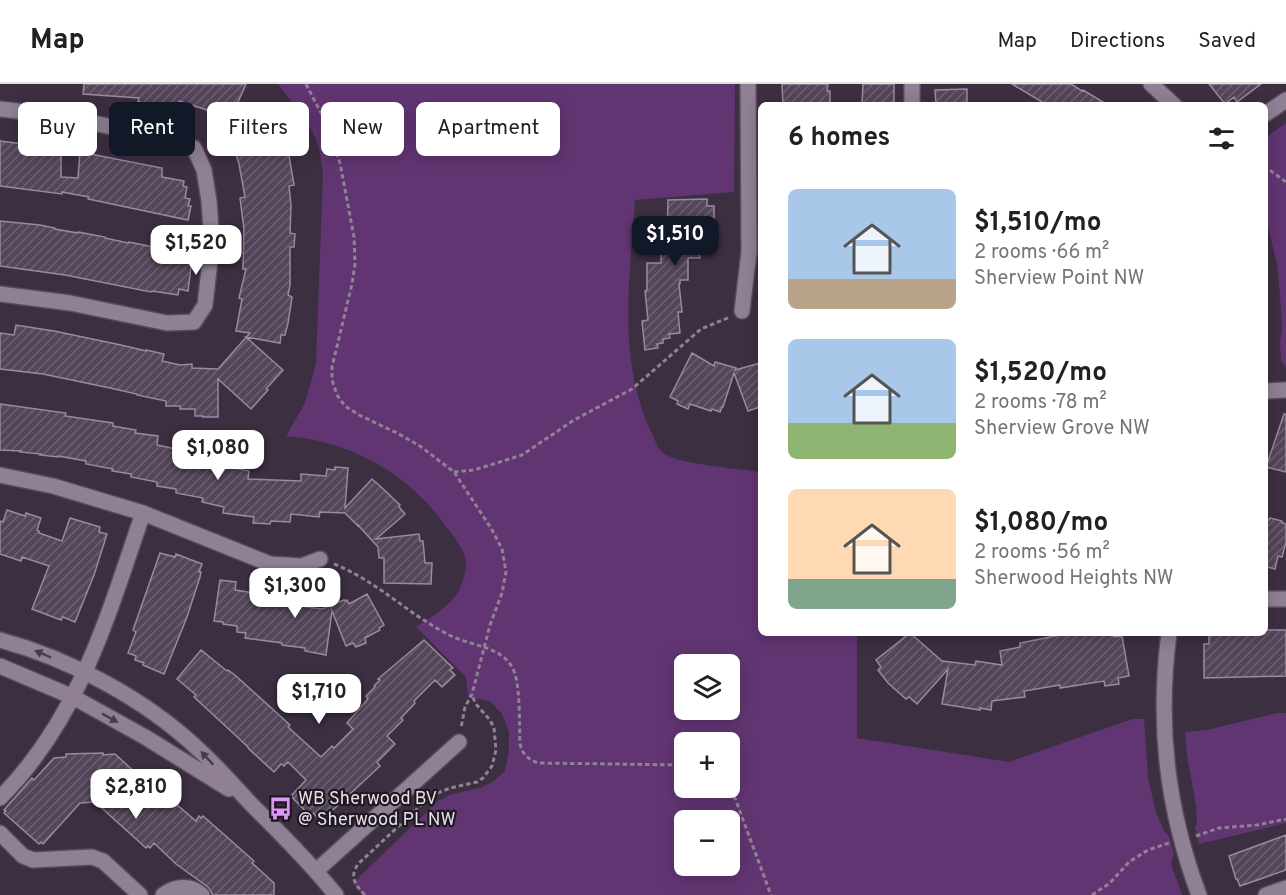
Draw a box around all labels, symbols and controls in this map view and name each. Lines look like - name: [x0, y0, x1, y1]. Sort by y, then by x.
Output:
- text: Map: [30, 23, 85, 59]
- text: Map: [997, 28, 1037, 55]
- text: Directions: [1070, 28, 1165, 55]
- text: Saved: [1198, 28, 1256, 55]
- chip: Buy: [18, 102, 97, 156]
- chip: Rent: [109, 102, 195, 156]
- chip: Filters: [207, 102, 309, 156]
- chip: New: [321, 102, 404, 156]
- chip: Apartment: [416, 102, 560, 156]
- text: 6 homes: [788, 122, 890, 155]
- icon: filters: [1205, 122, 1238, 155]
- text: $1,510/mo: [974, 207, 1101, 240]
- icon: home: [836, 213, 908, 285]
- pin: $1,510: [626, 216, 724, 267]
- text: $1,510: [646, 222, 704, 248]
- pin: $1,520: [147, 225, 245, 276]
- text: $1,520: [165, 231, 227, 257]
- text: 2 rooms · 66 m²: [974, 240, 1109, 266]
- text: Sherview Point NW: [974, 266, 1144, 292]
- text: $1,520/mo: [974, 357, 1107, 390]
- icon: home: [836, 363, 908, 435]
- text: 2 rooms · 78 m²: [974, 390, 1107, 416]
- text: Sherview Grove NW: [974, 416, 1150, 442]
- pin: $1,080: [169, 430, 267, 481]
- text: $1,080: [186, 436, 250, 462]
- text: $1,080/mo: [974, 507, 1108, 540]
- icon: home: [836, 513, 908, 585]
- text: 2 rooms · 56 m²: [974, 540, 1110, 566]
- text: Sherwood Heights NW: [974, 566, 1174, 592]
- pin: $1,300: [246, 568, 344, 619]
- text: $1,300: [263, 574, 327, 600]
- one-way arrow: [35, 650, 52, 659]
- map controls: [674, 654, 740, 876]
- button: layers: [674, 654, 740, 720]
- pin: $1,710: [270, 674, 368, 725]
- text: $1,710: [291, 680, 347, 706]
- one-way arrow: [102, 713, 119, 723]
- button: +: [674, 732, 740, 798]
- one-way arrow: [200, 750, 214, 765]
- pin: $2,810: [87, 769, 185, 820]
- text: $2,810: [105, 775, 167, 801]
- place label: WB Sherwood BV @ Sherwood PL NW: [298, 788, 456, 832]
- bus stop icon: WB Sherwood BV @ Sherwood PL NW: [267, 796, 293, 822]
- button: −: [674, 810, 740, 876]

